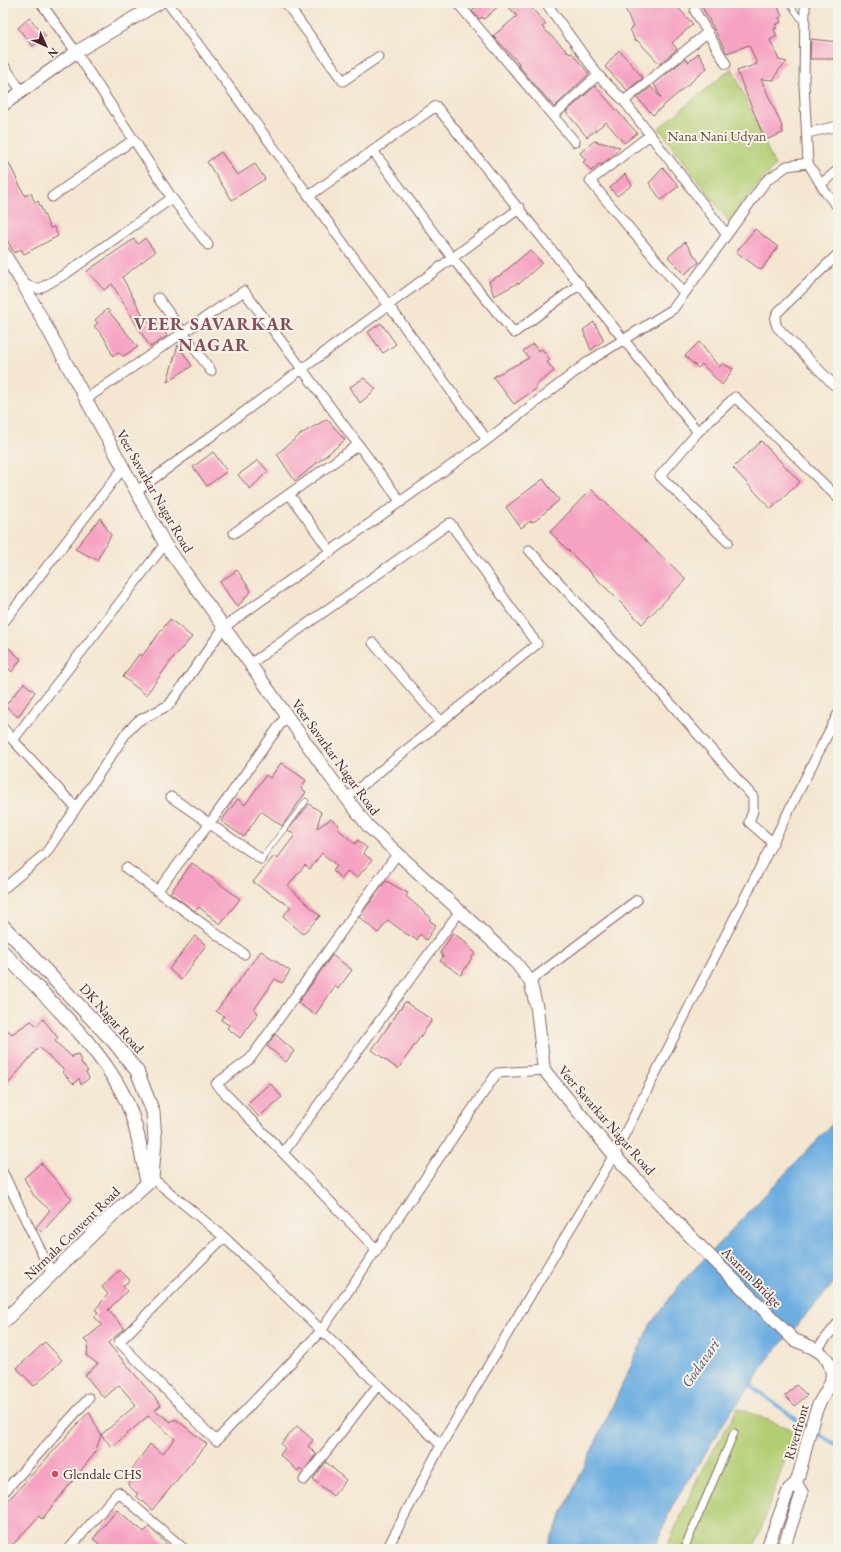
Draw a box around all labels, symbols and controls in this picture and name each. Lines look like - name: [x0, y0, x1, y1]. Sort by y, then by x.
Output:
- north arrow: [26, 26, 66, 66]
- text: N: [45, 45, 61, 61]
- park label: Nana Nani Udyan: [667, 127, 767, 145]
- district label: VEER SAVARKAR NAGAR: [134, 312, 294, 356]
- street label: Veer Savarkar Nagar Road: [112, 426, 198, 556]
- street label: Veer Savarkar Nagar Road: [288, 695, 385, 819]
- street label: DK Nagar Road: [76, 979, 149, 1057]
- street label: Veer Savarkar Nagar Road: [555, 1062, 660, 1179]
- street label: Nirmala Convent Road: [20, 1182, 124, 1283]
- street label: Asaram Bridge: [717, 1242, 787, 1312]
- water label: Godavari: [677, 1335, 724, 1391]
- street label: Riverfront: [779, 1401, 813, 1462]
- place label: Glendale CHS: [63, 1465, 142, 1483]
- marker: Glendale CHS: [50, 1469, 60, 1479]

